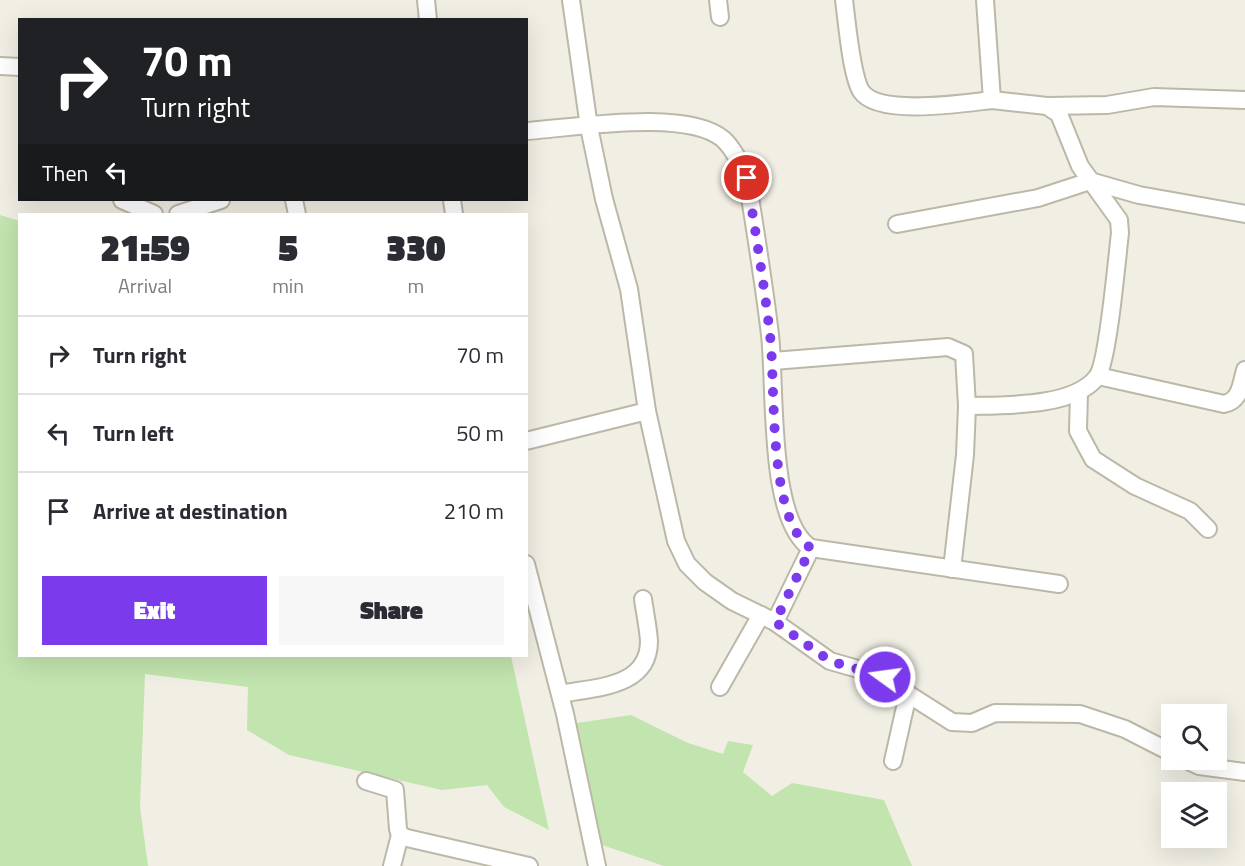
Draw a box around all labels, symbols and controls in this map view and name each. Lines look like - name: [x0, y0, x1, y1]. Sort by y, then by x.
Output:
- text: 70 m: [141, 28, 233, 92]
- icon: right: [42, 42, 120, 120]
- text: Turn right: [141, 86, 250, 127]
- pin: [721, 152, 772, 203]
- text: Then: [42, 156, 88, 190]
- icon: left: [100, 156, 133, 189]
- icon: arrive: [730, 161, 763, 194]
- text: 21:59: [100, 220, 190, 275]
- text: 5: [278, 220, 298, 275]
- text: 330: [386, 220, 446, 275]
- text: Arrival: [118, 270, 172, 301]
- text: min: [272, 270, 304, 301]
- text: m: [408, 270, 424, 301]
- text: Turn right: [93, 338, 187, 372]
- text: 70 m: [456, 338, 504, 372]
- icon: right: [42, 339, 75, 372]
- text: Turn left: [93, 416, 174, 450]
- text: 50 m: [456, 416, 504, 450]
- icon: left: [42, 417, 75, 450]
- text: Arrive at destination: [93, 494, 288, 528]
- text: 210 m: [444, 494, 504, 528]
- icon: arrive: [42, 495, 75, 528]
- button: Exit: [42, 576, 267, 645]
- button: Share: [279, 576, 504, 645]
- position arrow: [853, 645, 917, 709]
- map controls: [1161, 704, 1227, 848]
- button: search: [1161, 704, 1227, 770]
- button: layers: [1161, 782, 1227, 848]

